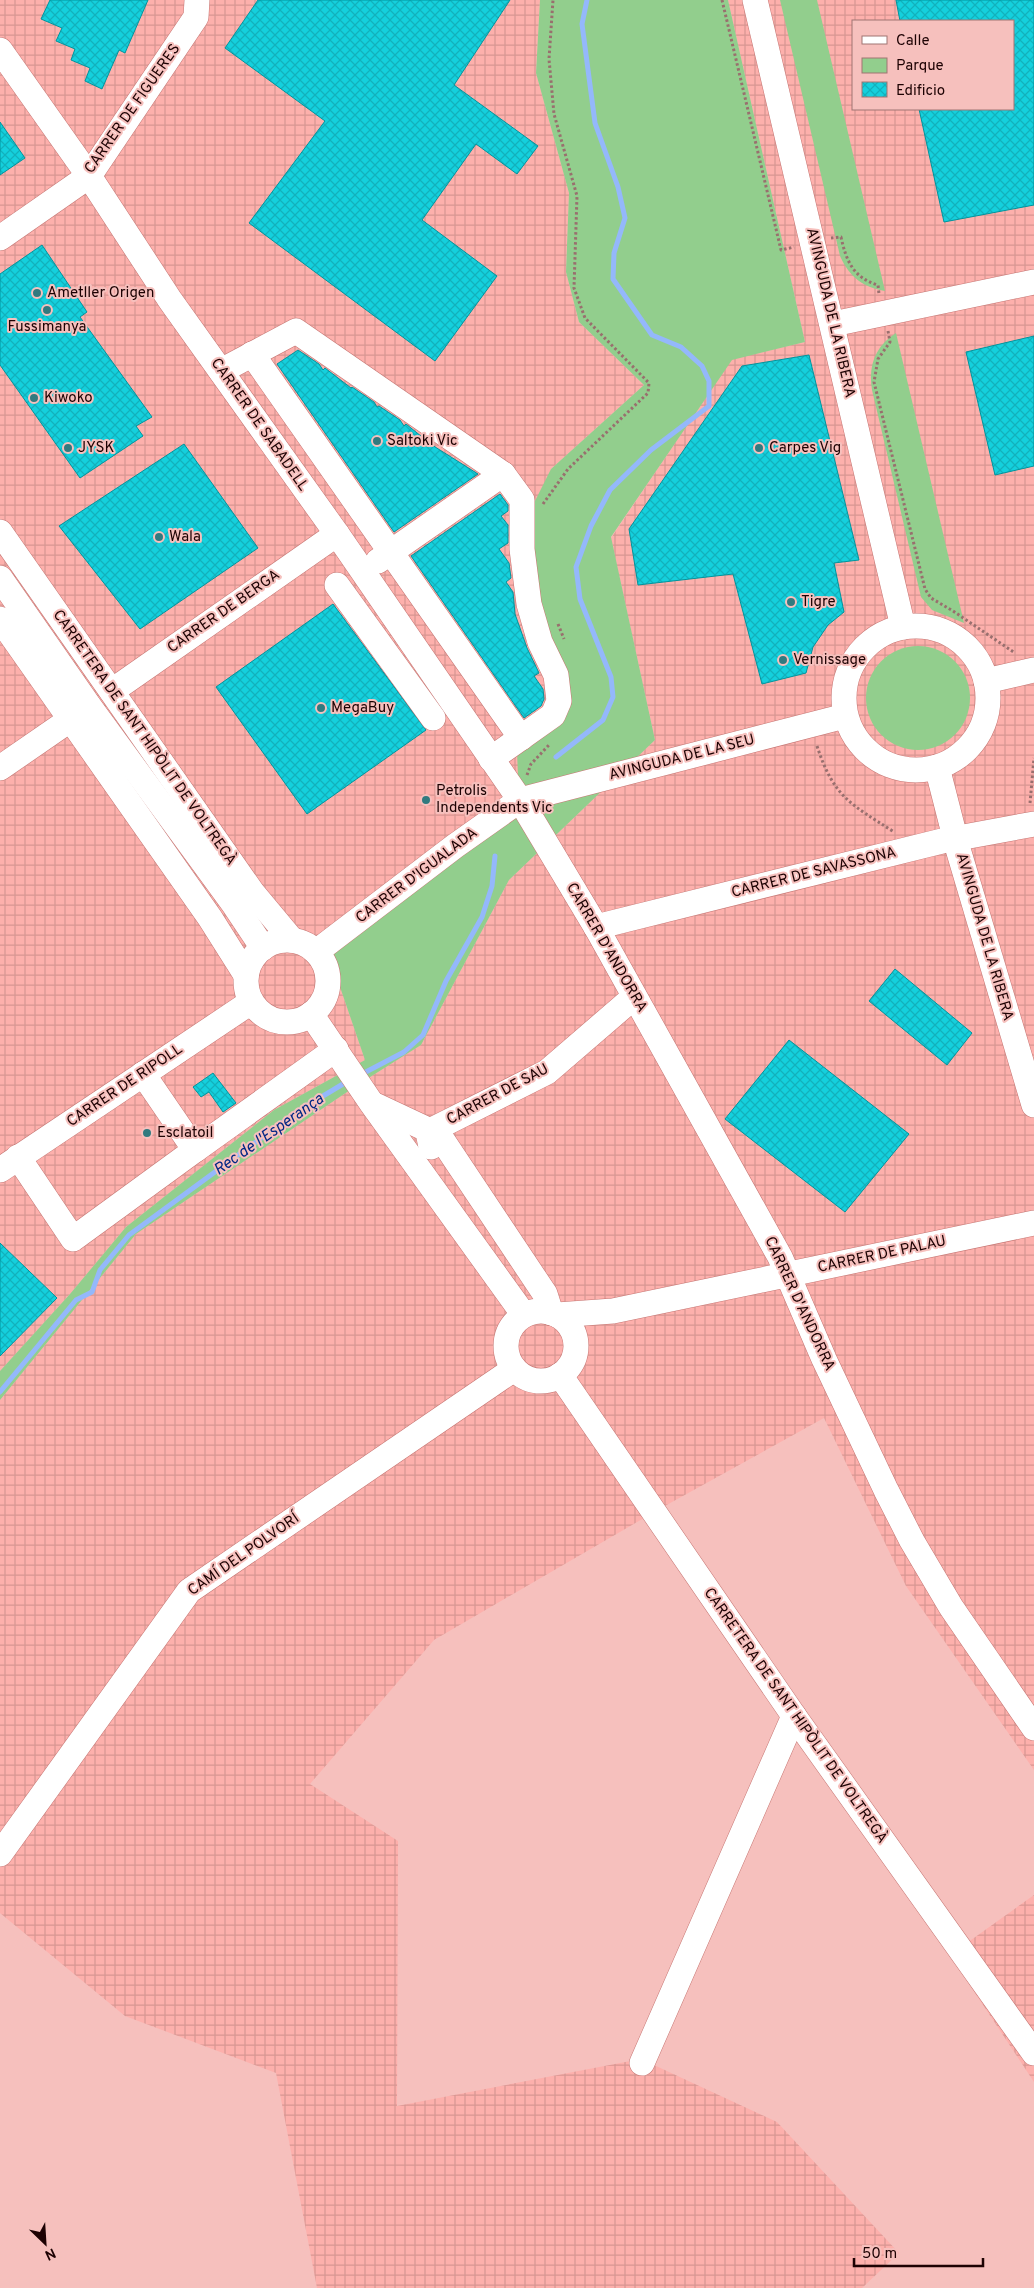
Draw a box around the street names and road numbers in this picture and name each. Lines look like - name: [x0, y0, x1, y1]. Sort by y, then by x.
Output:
- street label: CARRER DE FIGUERES: [81, 40, 185, 178]
- street label: AVINGUDA DE LA RIBERA: [801, 226, 859, 400]
- street label: CARRER DE SABADELL: [206, 355, 312, 495]
- street label: CARRER DE BERGA: [164, 566, 284, 658]
- street label: CARRETERA DE SANT HIPÒLIT DE VOLTREGÀ: [48, 605, 242, 870]
- street label: AVINGUDA DE LA SEU: [607, 731, 757, 785]
- street label: CARRER D'IGUALADA: [352, 824, 482, 928]
- street label: CARRER DE SAVASSONA: [730, 843, 898, 903]
- street label: AVINGUDA DE LA RIBERA: [951, 851, 1017, 1023]
- street label: CARRER D'ANDORRA: [561, 880, 651, 1016]
- street label: CARRER DE RIPOLL: [63, 1040, 187, 1132]
- street label: CARRER DE SAU: [444, 1060, 552, 1130]
- street label: CARRER DE PALAU: [816, 1232, 948, 1278]
- street label: CARRER D'ANDORRA: [759, 1234, 839, 1374]
- street label: CAMÍ DEL POLVORÍ: [184, 1508, 305, 1601]
- street label: CARRETERA DE SANT HIPÒLIT DE VOLTREGÀ: [699, 1583, 893, 1848]

